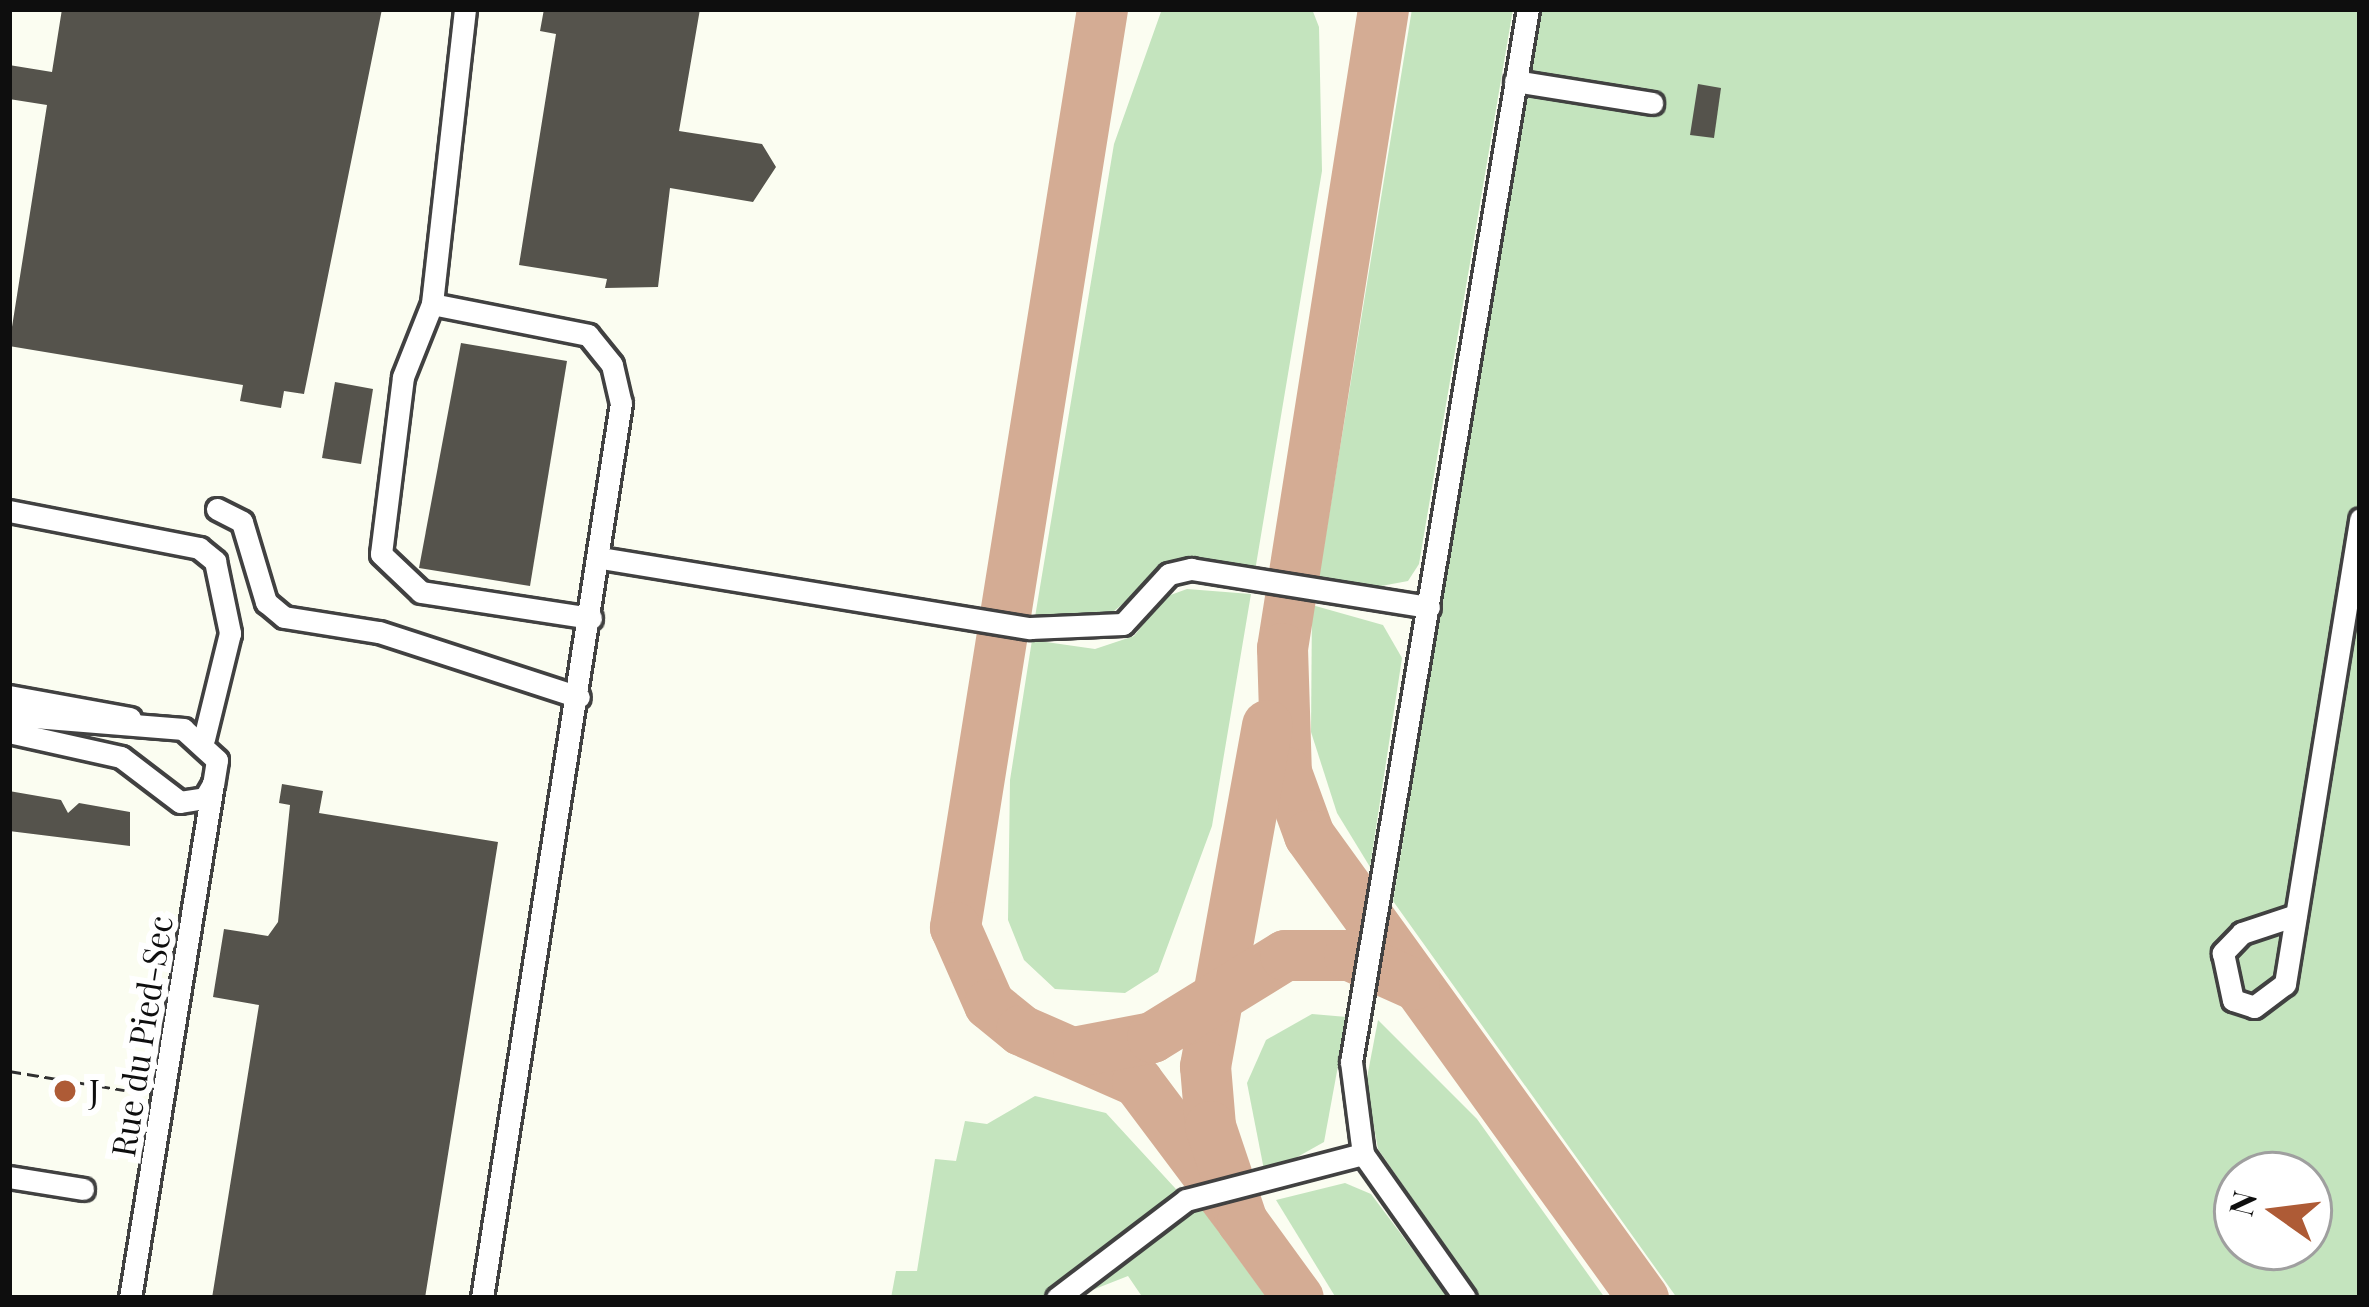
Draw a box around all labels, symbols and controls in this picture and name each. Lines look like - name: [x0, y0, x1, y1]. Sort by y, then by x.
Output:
- street label: Rue du Pied-Sec: [102, 913, 180, 1159]
- place label: J: [89, 1071, 100, 1111]
- marker: J: [52, 1078, 78, 1104]
- north arrow: [2213, 1151, 2333, 1271]
- text: N: [2217, 1186, 2265, 1220]

